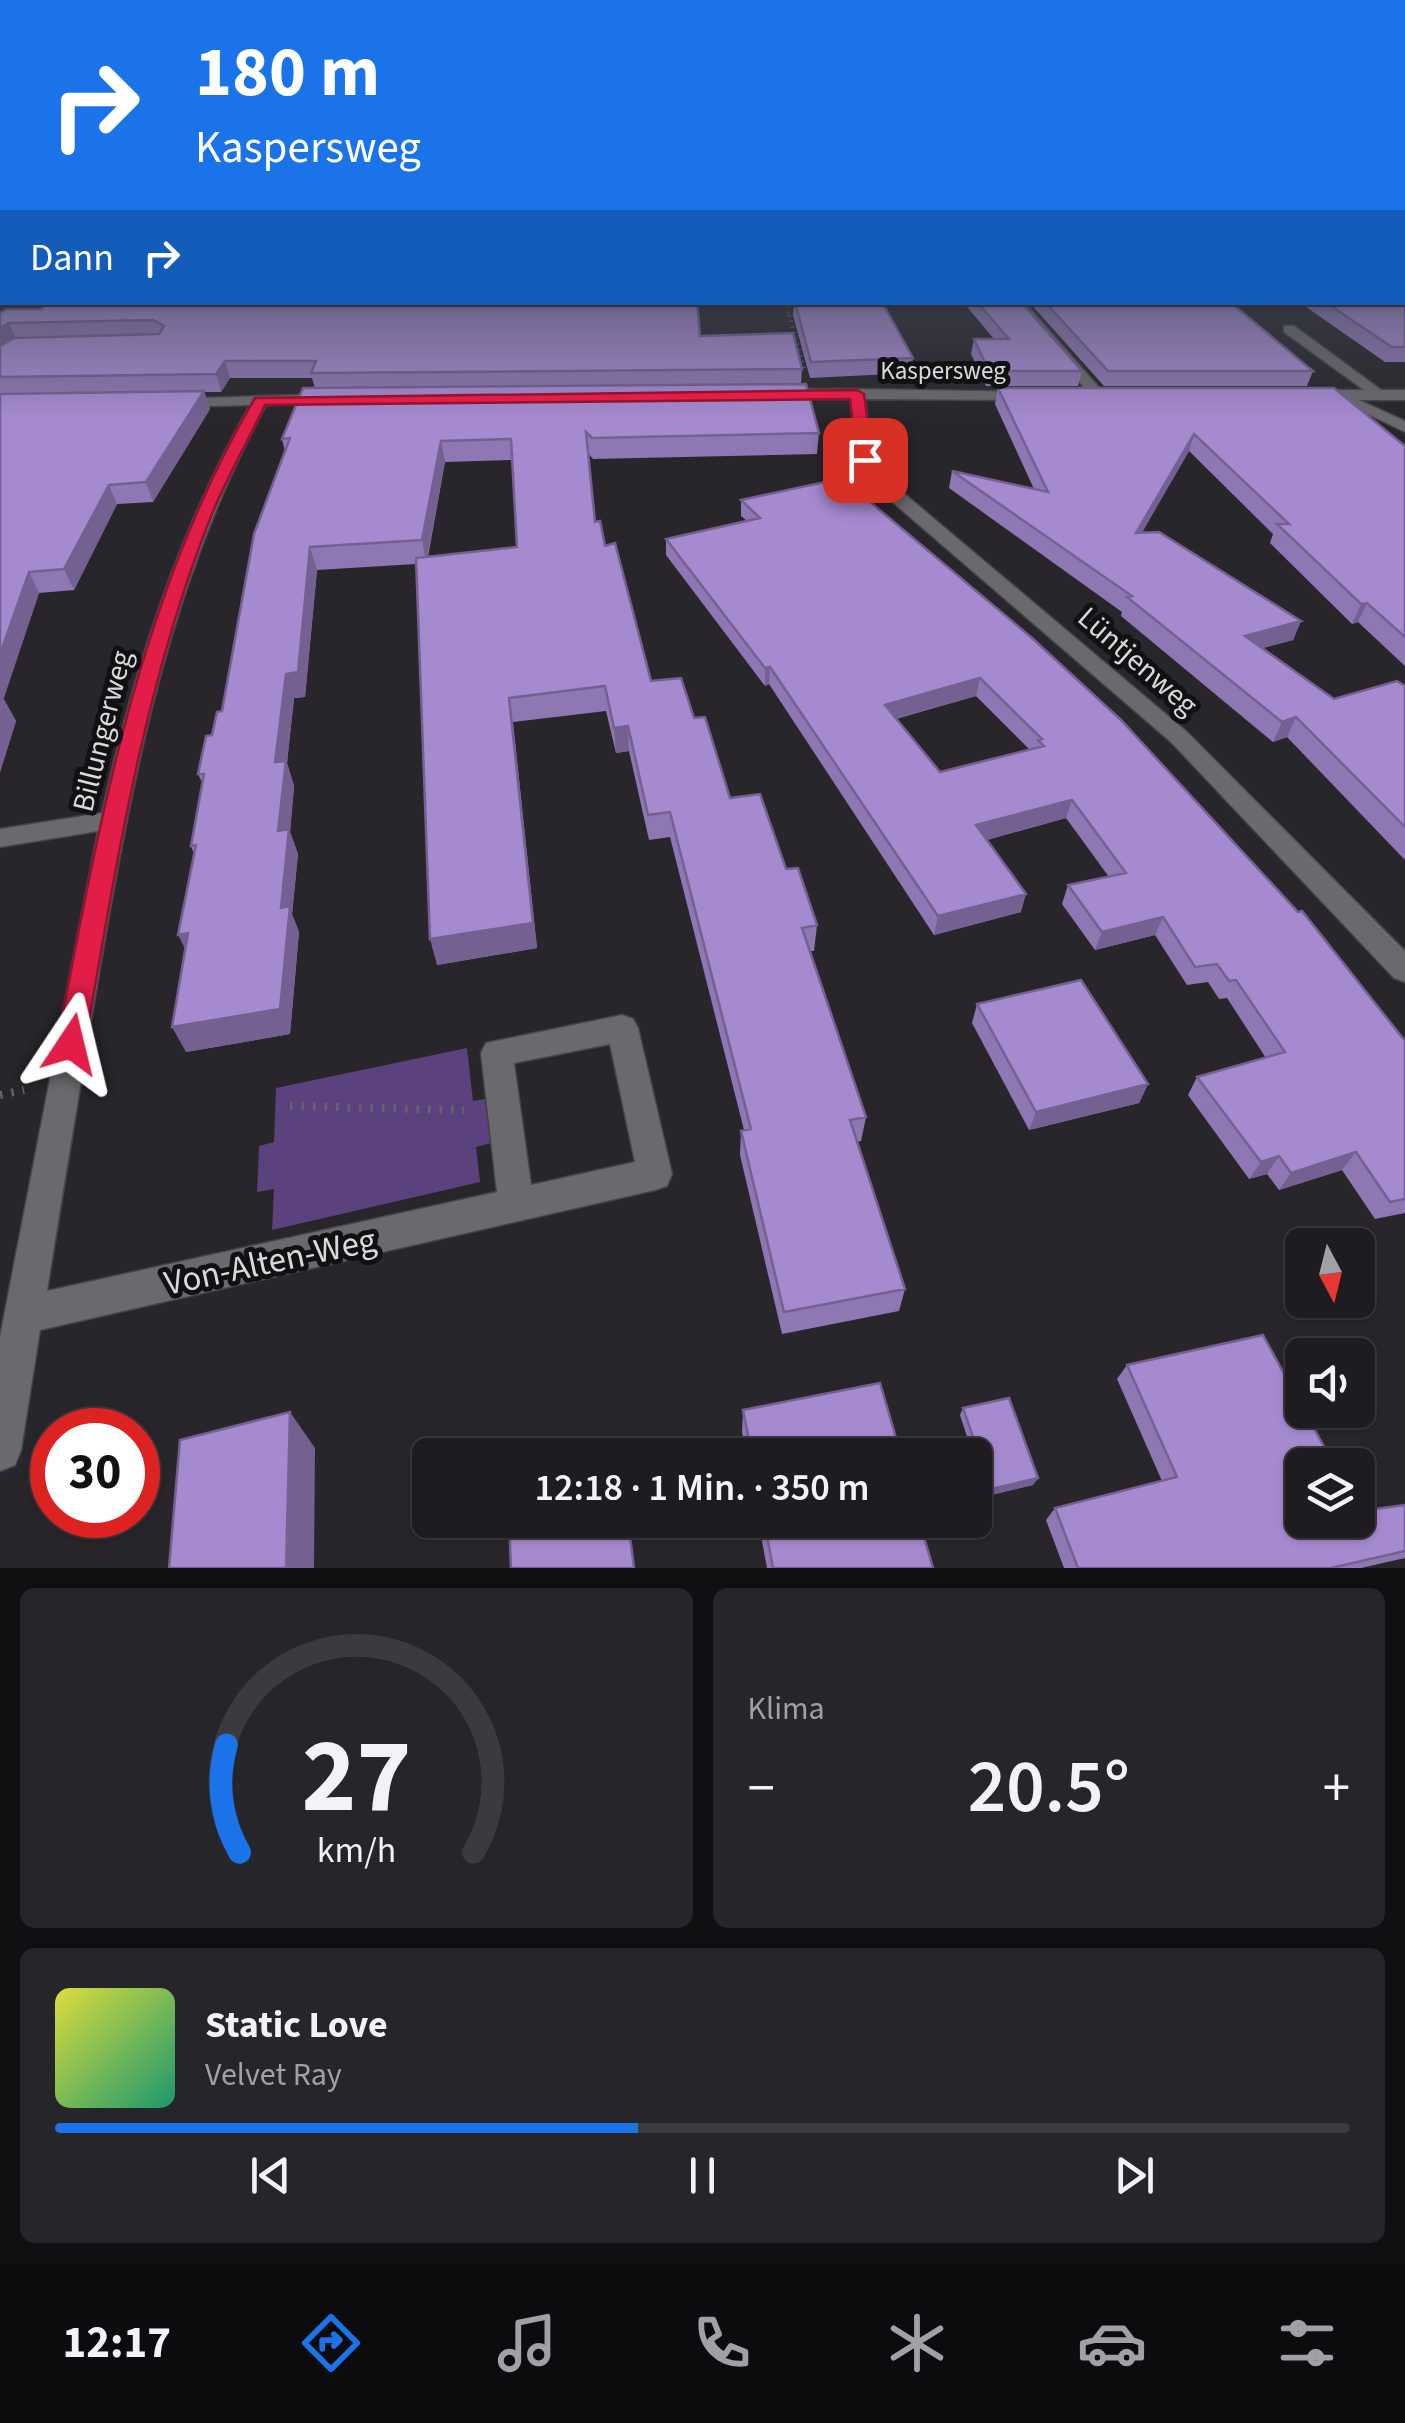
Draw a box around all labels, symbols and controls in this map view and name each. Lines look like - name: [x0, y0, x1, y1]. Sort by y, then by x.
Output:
- text: 180 m: [195, 23, 380, 123]
- icon: right: [30, 40, 160, 170]
- text: Kaspersweg: [195, 116, 421, 180]
- icon: right: [134, 230, 189, 285]
- text: Dann: [30, 231, 114, 285]
- street label: Kaspersweg: [880, 353, 1006, 389]
- pin: [823, 418, 908, 503]
- icon: arrive: [838, 433, 893, 488]
- street label: Lüntjenweg: [1068, 597, 1207, 726]
- street label: Billungerweg: [62, 646, 143, 816]
- position arrow: [19, 992, 123, 1096]
- street label: Von-Alten-Weg: [160, 1215, 381, 1309]
- north arrow: [1285, 1228, 1375, 1318]
- map controls: [1285, 1228, 1375, 1538]
- button: sound: [1285, 1338, 1375, 1428]
- speed limit sign: 30: [30, 1408, 160, 1538]
- button: layers: [1285, 1448, 1375, 1538]
- text: 12:18 · 1 Min. · 350 m: [535, 1461, 869, 1515]
- text: Klima: [748, 1686, 825, 1732]
- text: 27: [301, 1704, 411, 1852]
- text: 20.5°: [968, 1734, 1130, 1841]
- text: −: [748, 1750, 775, 1828]
- text: +: [1323, 1750, 1350, 1828]
- text: km/h: [317, 1825, 396, 1876]
- text: Static Love: [205, 1998, 388, 2052]
- text: Velvet Ray: [205, 2052, 342, 2098]
- icon: previous: [243, 2148, 298, 2203]
- icon: pause: [675, 2148, 730, 2203]
- icon: next: [1107, 2148, 1162, 2203]
- icon: directions: [296, 2308, 366, 2378]
- icon: music: [492, 2308, 562, 2378]
- icon: phone: [687, 2308, 757, 2378]
- icon: climate: [882, 2308, 952, 2378]
- icon: car: [1077, 2308, 1147, 2378]
- icon: filters: [1272, 2308, 1342, 2378]
- text: 12:17: [63, 2311, 171, 2375]

